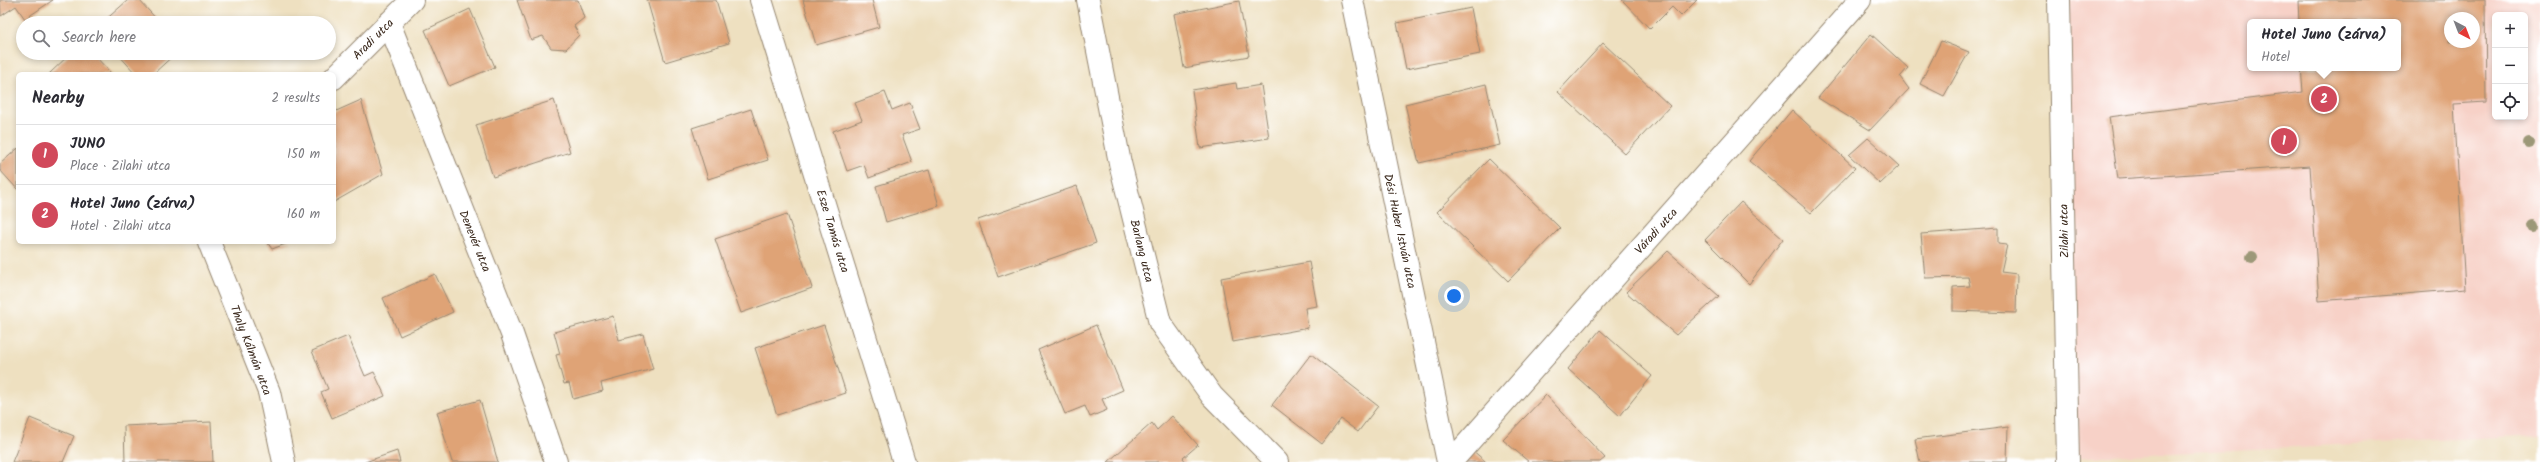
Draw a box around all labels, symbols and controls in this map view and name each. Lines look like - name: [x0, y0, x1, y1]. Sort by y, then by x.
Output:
- north arrow: [2444, 12, 2480, 48]
- map controls: [2492, 12, 2528, 120]
- button: +: [2492, 12, 2528, 48]
- street label: Aradi utca: [348, 14, 399, 64]
- search box: [16, 16, 336, 60]
- popup: [2247, 19, 2401, 71]
- text: Hotel Juno (zárva): [2261, 23, 2387, 47]
- text: Search here: [62, 26, 136, 50]
- icon: search: [30, 27, 52, 49]
- text: Hotel: [2261, 47, 2290, 68]
- button: −: [2492, 48, 2528, 84]
- pin: 2: [2311, 84, 2337, 114]
- button: locate: [2492, 84, 2528, 120]
- text: Nearby: [32, 85, 84, 112]
- text: 2 results: [272, 88, 320, 109]
- pin: 1: [2271, 126, 2297, 156]
- text: JUNO: [70, 132, 105, 156]
- text: 1: [43, 144, 47, 165]
- text: 150 m: [287, 144, 320, 165]
- text: Place · Zilahi utca: [70, 156, 170, 177]
- street label: Dési Huber István utca: [1378, 172, 1421, 291]
- street label: Esze Tamás utca: [811, 187, 854, 275]
- text: Hotel Juno (zárva): [70, 192, 195, 216]
- street label: Zilahi utca: [2055, 203, 2074, 258]
- text: 2: [41, 204, 49, 225]
- text: 160 m: [287, 204, 320, 225]
- street label: Váradi utca: [1630, 204, 1683, 259]
- street label: Denevér utca: [453, 207, 496, 275]
- text: Hotel · Zilahi utca: [70, 216, 171, 237]
- street label: Barlang utca: [1125, 218, 1159, 285]
- your location: [1444, 286, 1464, 306]
- street label: Thaly Kálmán utca: [225, 302, 277, 398]

